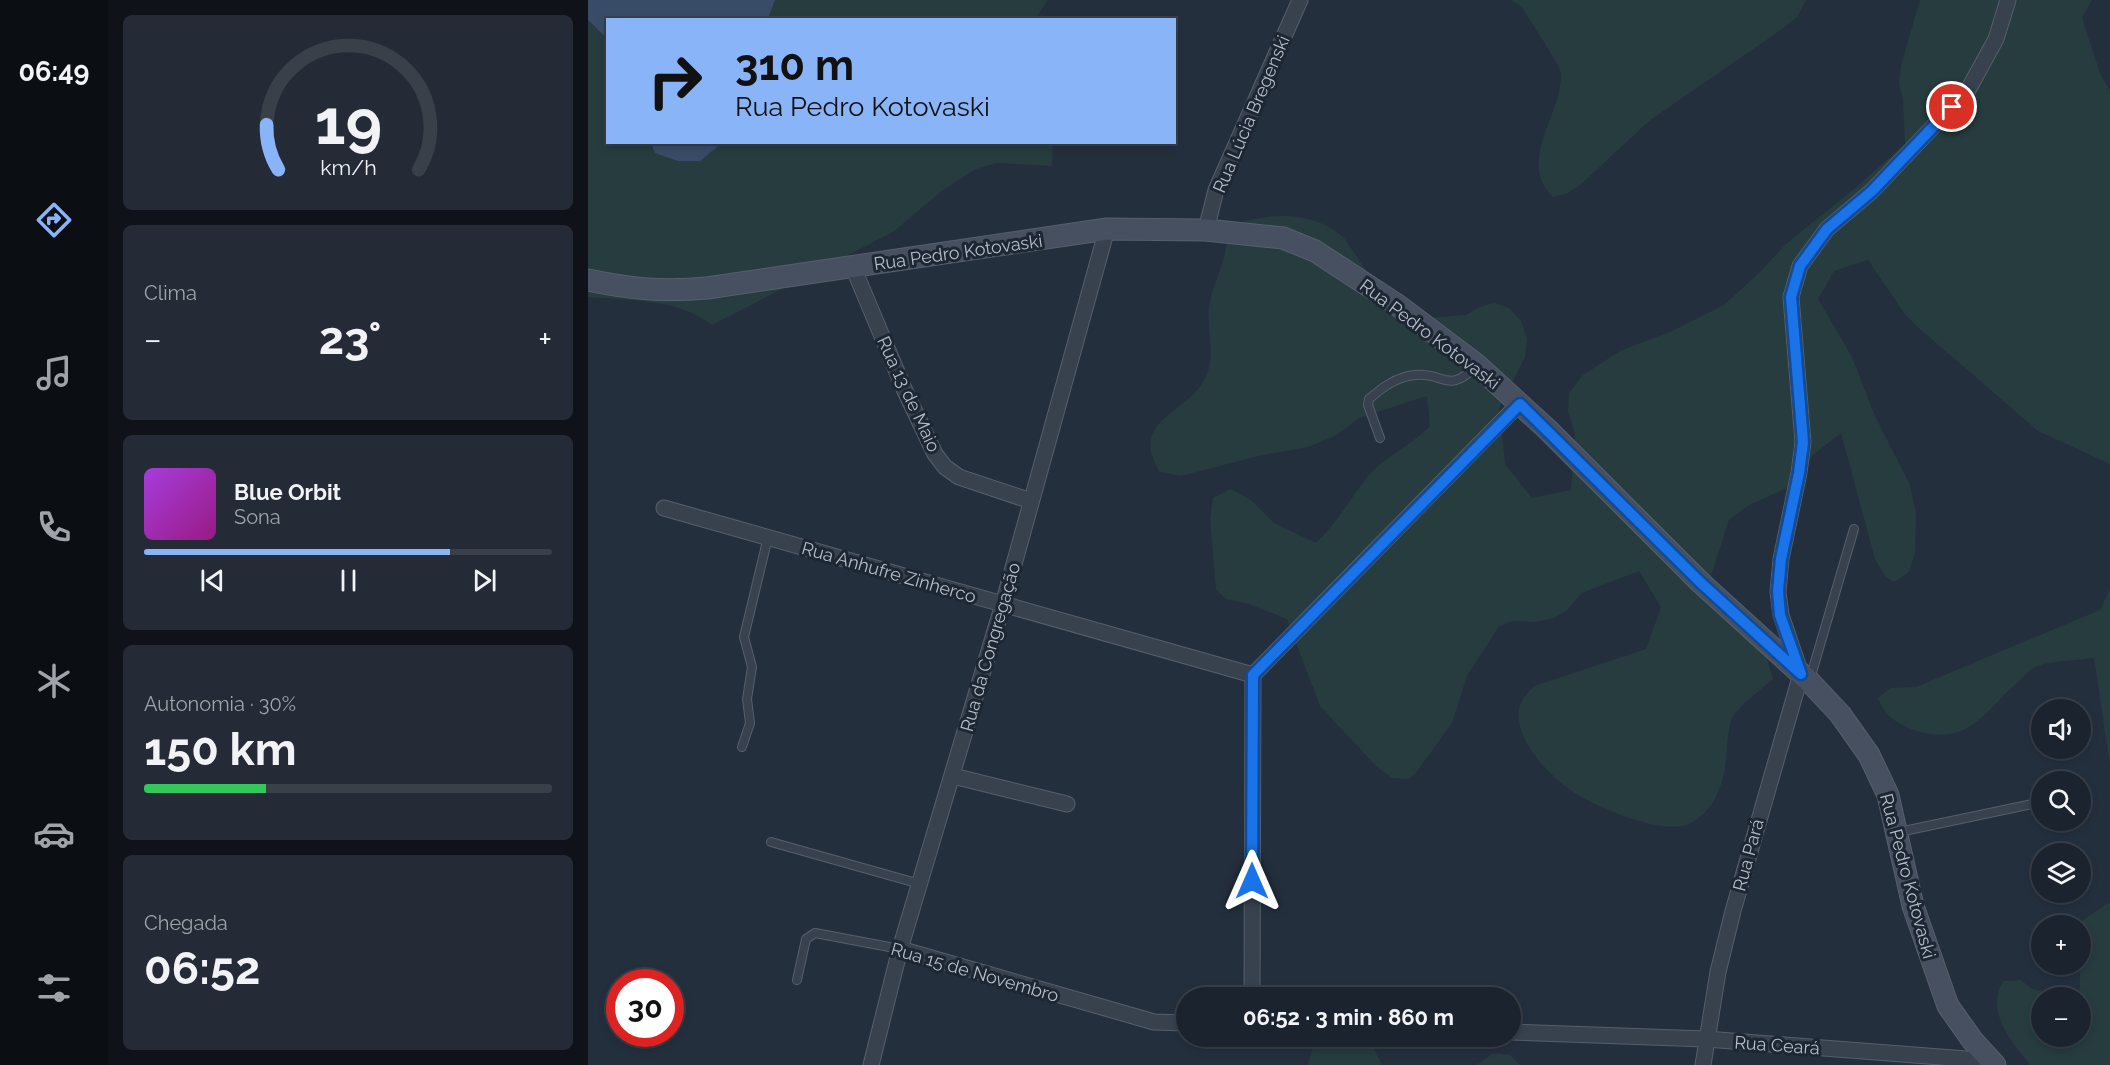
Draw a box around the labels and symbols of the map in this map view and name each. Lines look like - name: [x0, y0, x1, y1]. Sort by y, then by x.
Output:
- street label: Rua Lúcia Bregenski: [1208, 32, 1294, 196]
- pin: [1926, 81, 1977, 132]
- street label: Rua Pedro Kotovaski: [872, 230, 1044, 274]
- street label: Rua Pedro Kotovaski: [1356, 274, 1504, 394]
- street label: Rua 13 de Maio: [873, 333, 945, 455]
- street label: Rua Anhufre Zinherco: [799, 537, 979, 607]
- street label: Rua da Congregação: [956, 560, 1024, 734]
- street label: Rua Pedro Kotovaski: [1876, 791, 1940, 961]
- street label: Rua Pará: [1728, 817, 1768, 893]
- position arrow: [1220, 849, 1284, 913]
- street label: Rua 15 de Novembro: [889, 938, 1062, 1006]
- speed limit sign: 30: [606, 969, 684, 1047]
- street label: Rua Ceará: [1734, 1032, 1820, 1058]

